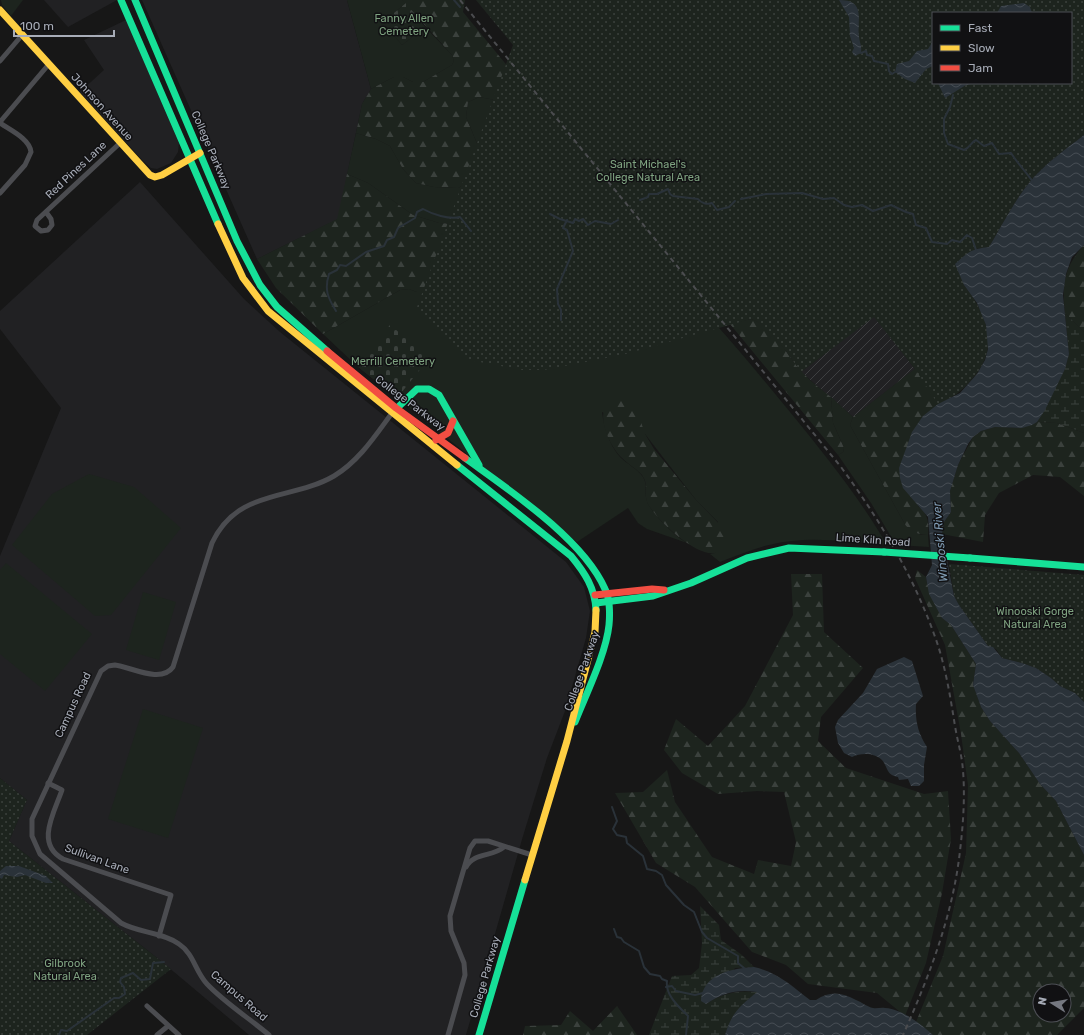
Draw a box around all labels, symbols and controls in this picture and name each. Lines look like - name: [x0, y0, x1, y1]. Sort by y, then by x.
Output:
- scale bar: [14, 12, 114, 38]
- park label: Fanny Allen Cemetery: [374, 12, 434, 38]
- legend: [932, 12, 1072, 84]
- text: 100 m: [20, 19, 54, 33]
- text: Fast: [968, 21, 992, 35]
- text: Slow: [968, 41, 995, 55]
- text: Jam: [968, 61, 993, 75]
- street label: Johnson Avenue: [68, 71, 136, 143]
- street label: College Parkway: [189, 109, 233, 191]
- street label: Red Pines Lane: [43, 138, 109, 202]
- park label: Saint Michael's College Natural Area: [596, 158, 700, 184]
- park label: Merrill Cemetery: [351, 355, 435, 368]
- street label: College Parkway: [372, 372, 448, 434]
- water label: Winooski River: [929, 501, 950, 583]
- street label: Lime Kiln Road: [835, 531, 911, 549]
- park label: Winooski Gorge Natural Area: [996, 605, 1074, 631]
- street label: College Parkway: [562, 629, 602, 713]
- street label: Campus Road: [52, 670, 94, 740]
- street label: Sullivan Lane: [63, 841, 131, 877]
- street label: College Parkway: [467, 935, 503, 1019]
- park label: Gilbrook Natural Area: [33, 957, 97, 983]
- street label: Campus Road: [208, 968, 270, 1024]
- north arrow: [1032, 983, 1072, 1023]
- text: N: [1036, 996, 1050, 1006]

